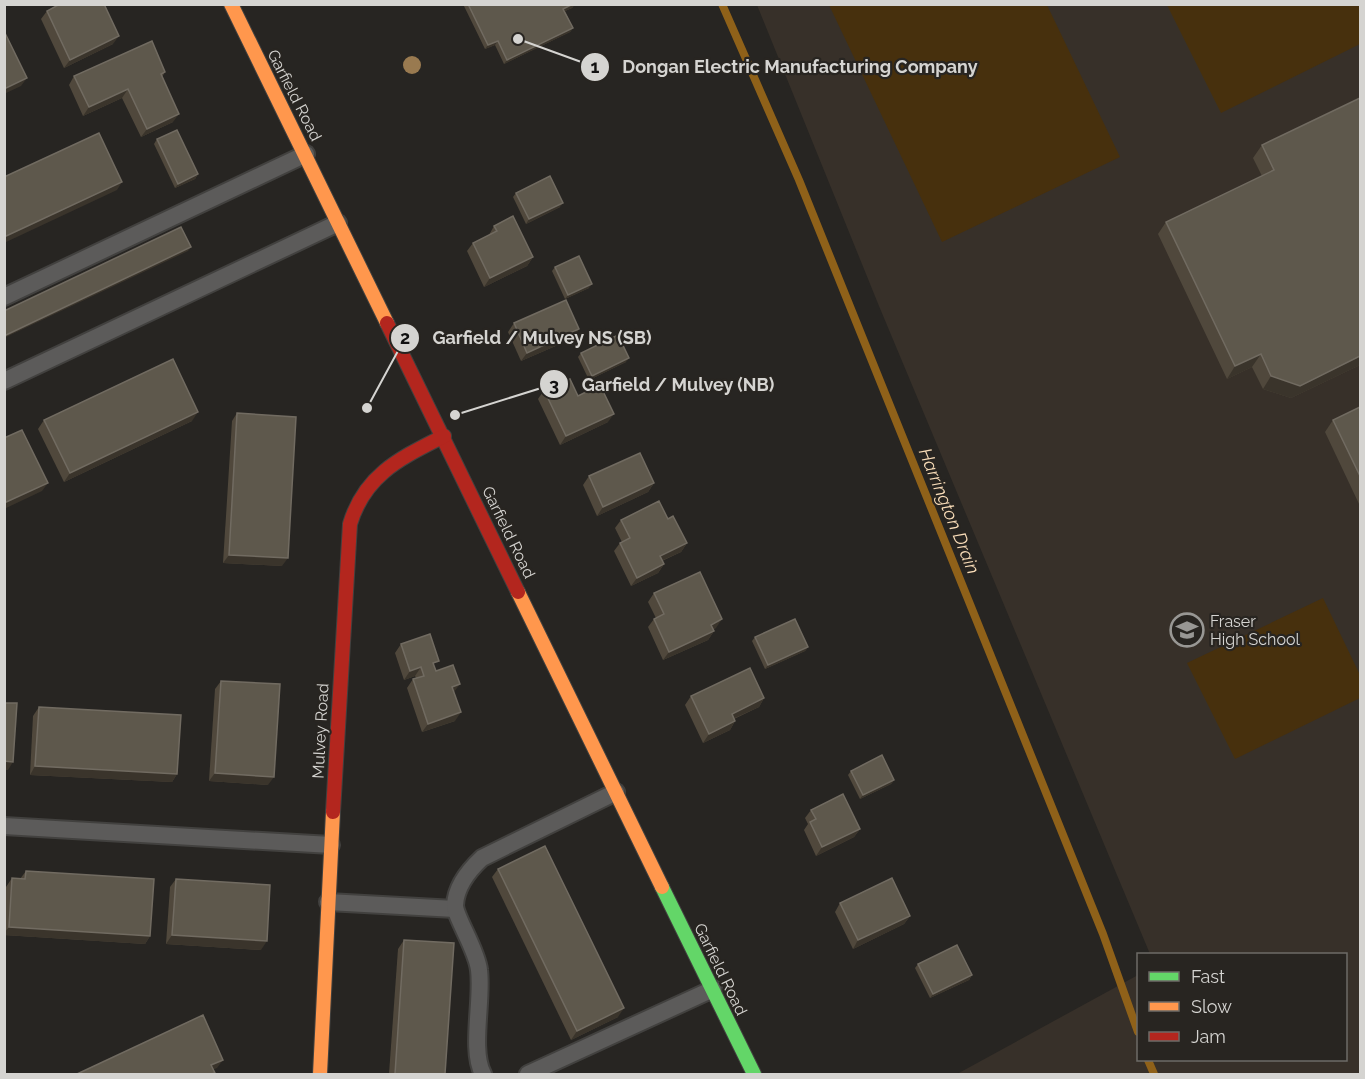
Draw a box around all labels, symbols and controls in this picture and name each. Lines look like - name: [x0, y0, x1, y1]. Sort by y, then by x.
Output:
- street label: Garfield Road: [263, 46, 326, 144]
- callout: Dongan Electric Manufacturing Company: [580, 49, 989, 85]
- text: 1: [591, 56, 600, 77]
- text: Dongan Electric Manufacturing Company: [622, 56, 978, 77]
- callout: Garfield / Mulvey NS (SB): [390, 320, 663, 356]
- text: 2: [400, 327, 410, 348]
- text: Garfield / Mulvey NS (SB): [432, 327, 652, 348]
- callout: Garfield / Mulvey (NB): [539, 366, 786, 402]
- text: 3: [549, 374, 559, 395]
- text: Garfield / Mulvey (NB): [582, 374, 774, 395]
- water label: Harrington Drain: [915, 445, 984, 577]
- street label: Garfield Road: [478, 483, 539, 581]
- school or university icon: Fraser High School: [1169, 612, 1205, 648]
- place label: Fraser High School: [1210, 612, 1300, 649]
- street label: Mulvey Road: [309, 683, 332, 779]
- street label: Garfield Road: [690, 920, 751, 1018]
- legend: [1137, 953, 1347, 1061]
- text: Fast: [1191, 966, 1225, 987]
- text: Slow: [1191, 996, 1232, 1017]
- text: Jam: [1191, 1026, 1226, 1047]

